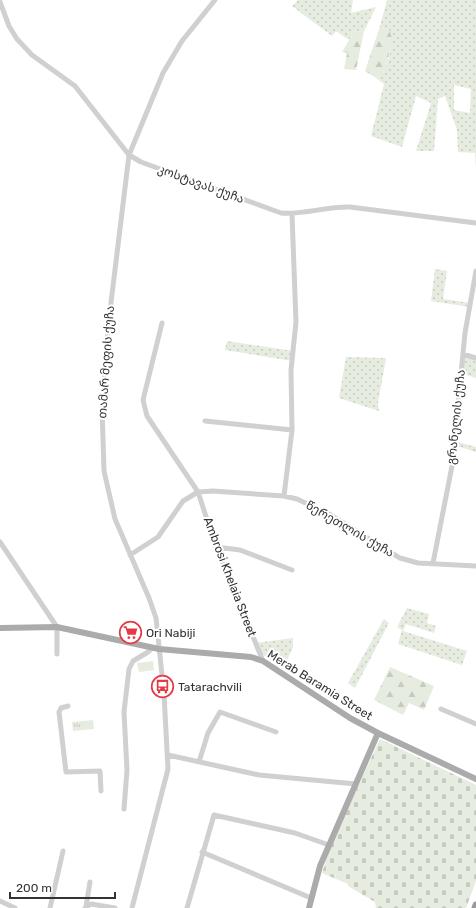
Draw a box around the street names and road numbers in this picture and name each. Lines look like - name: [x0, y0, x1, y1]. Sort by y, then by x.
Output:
- street label: კოსტავას ქუჩა: [156, 162, 246, 206]
- street label: თამარ მეფის ქუჩა: [95, 305, 117, 419]
- street label: გრანელის ქუჩა: [444, 369, 469, 465]
- street label: წერეთლის ქუჩა: [303, 498, 397, 561]
- street label: Ambrosi Khelaia Street: [201, 515, 259, 639]
- street label: Merab Baramia Street: [265, 647, 375, 723]

